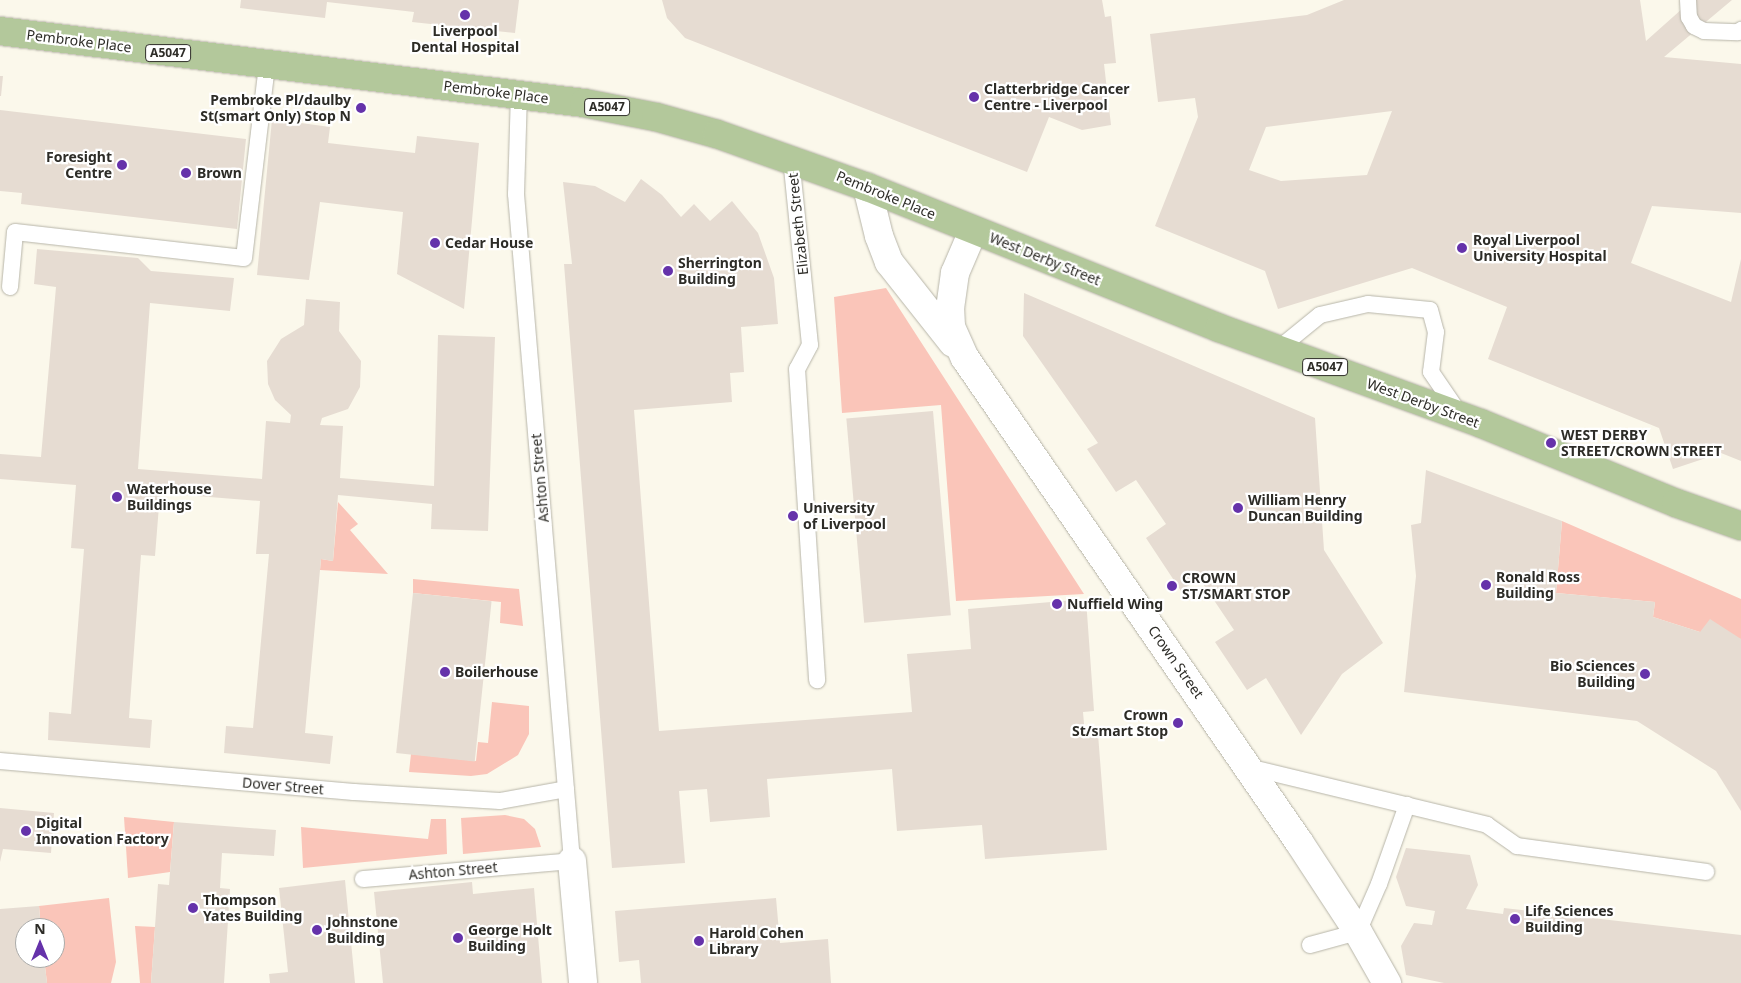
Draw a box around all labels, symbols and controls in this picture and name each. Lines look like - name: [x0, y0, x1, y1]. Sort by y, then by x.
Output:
- marker: Liverpool Dental Hospital: [459, 9, 471, 21]
- place label: Liverpool Dental Hospital: [411, 23, 519, 56]
- street label: Pembroke Place: [26, 26, 132, 56]
- road number: A5047: [144, 44, 192, 62]
- street label: Pembroke Place: [443, 77, 549, 107]
- place label: Clatterbridge Cancer Centre - Liverpool: [984, 81, 1130, 114]
- marker: Clatterbridge Cancer Centre - Liverpool: [968, 91, 980, 103]
- place label: Pembroke Pl/daulby St(smart Only) Stop N: [200, 92, 351, 124]
- road number: A5047: [583, 98, 631, 116]
- marker: Pembroke Pl/daulby St(smart Only) Stop N: [355, 102, 367, 114]
- place label: Foresight Centre: [46, 149, 112, 182]
- marker: Foresight Centre: [116, 159, 128, 171]
- place label: Brown: [197, 165, 242, 181]
- marker: Brown: [179, 166, 193, 180]
- street label: Pembroke Place: [834, 167, 938, 223]
- street label: Elizabeth Street: [784, 172, 812, 276]
- street label: West Derby Street: [987, 229, 1103, 289]
- place label: Royal Liverpool University Hospital: [1473, 232, 1607, 264]
- place label: Cedar House: [445, 235, 533, 251]
- marker: Cedar House: [429, 237, 441, 249]
- marker: Royal Liverpool University Hospital: [1455, 241, 1469, 255]
- place label: Sherrington Building: [678, 255, 762, 288]
- marker: Sherrington Building: [662, 265, 674, 277]
- road number: A5047: [1301, 358, 1349, 377]
- street label: West Derby Street: [1365, 375, 1481, 431]
- place label: WEST DERBY STREET/CROWN STREET: [1561, 427, 1722, 460]
- street label: Ashton Street: [528, 433, 552, 523]
- marker: WEST DERBY STREET/CROWN STREET: [1545, 437, 1557, 449]
- place label: Waterhouse Buildings: [127, 481, 212, 514]
- marker: Waterhouse Buildings: [111, 491, 123, 503]
- place label: William Henry Duncan Building: [1248, 492, 1363, 524]
- place label: University of Liverpool: [803, 500, 886, 532]
- marker: William Henry Duncan Building: [1232, 502, 1244, 514]
- marker: University of Liverpool: [787, 510, 799, 522]
- place label: Ronald Ross Building: [1496, 569, 1580, 602]
- place label: CROWN ST/SMART STOP: [1182, 570, 1290, 602]
- marker: Ronald Ross Building: [1480, 579, 1492, 591]
- marker: CROWN ST/SMART STOP: [1166, 580, 1178, 592]
- place label: Nuffield Wing: [1067, 596, 1163, 612]
- marker: Nuffield Wing: [1051, 598, 1063, 610]
- street label: Crown Street: [1145, 622, 1207, 702]
- place label: Bio Sciences Building: [1550, 658, 1635, 690]
- place label: Boilerhouse: [455, 664, 538, 680]
- marker: Boilerhouse: [439, 666, 451, 678]
- marker: Bio Sciences Building: [1639, 668, 1651, 680]
- place label: Crown St/smart Stop: [1072, 707, 1168, 740]
- marker: Crown St/smart Stop: [1172, 717, 1184, 729]
- street label: Dover Street: [241, 774, 325, 798]
- place label: Digital Innovation Factory: [36, 815, 169, 848]
- marker: Digital Innovation Factory: [20, 825, 32, 837]
- street label: Ashton Street: [408, 859, 498, 883]
- place label: Thompson Yates Building: [203, 892, 302, 924]
- marker: Thompson Yates Building: [187, 902, 199, 914]
- place label: Life Sciences Building: [1525, 903, 1614, 936]
- marker: Life Sciences Building: [1509, 913, 1521, 925]
- place label: Johnstone Building: [327, 914, 398, 946]
- north arrow: [15, 918, 65, 968]
- text: N: [34, 919, 46, 938]
- place label: George Holt Building: [468, 922, 552, 954]
- marker: Johnstone Building: [311, 924, 323, 936]
- place label: Harold Cohen Library: [709, 925, 804, 958]
- marker: George Holt Building: [452, 932, 464, 944]
- marker: Harold Cohen Library: [693, 935, 705, 947]

